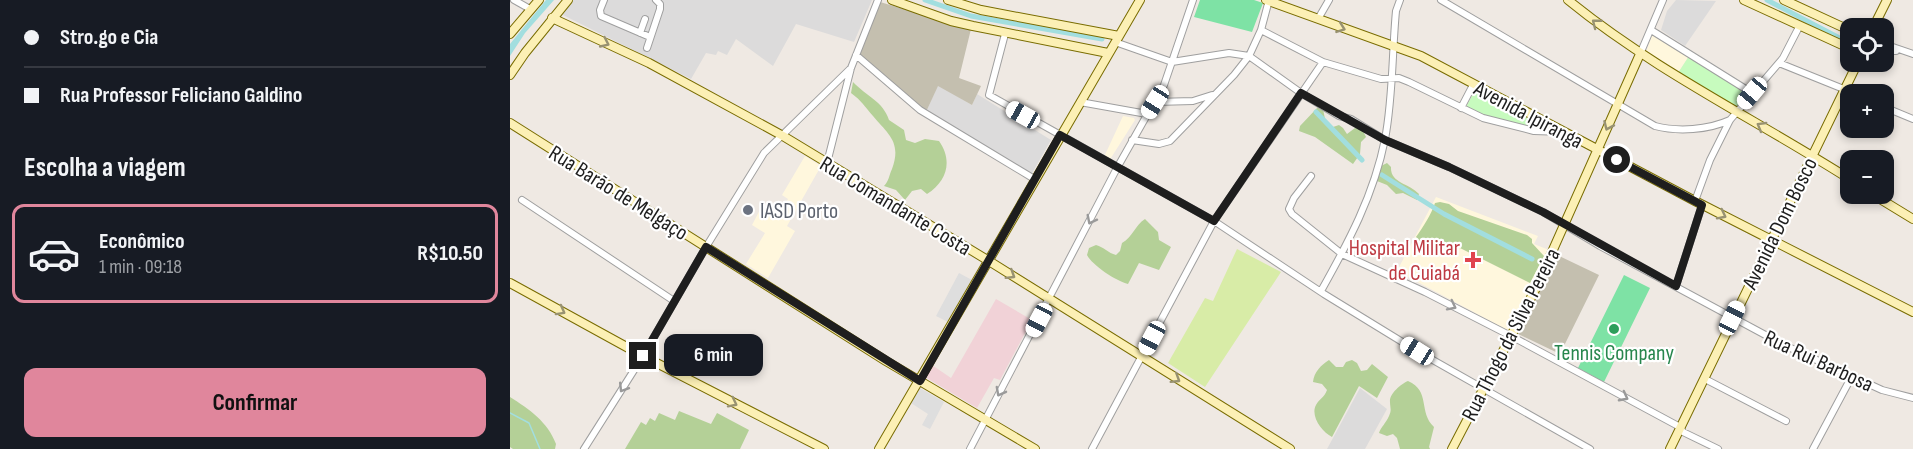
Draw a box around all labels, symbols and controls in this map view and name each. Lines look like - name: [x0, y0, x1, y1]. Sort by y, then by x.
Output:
- map controls: [1840, 18, 1894, 204]
- button: locate: [1840, 18, 1894, 72]
- one-way arrow: [1592, 19, 1603, 30]
- one-way arrow: [1335, 20, 1345, 33]
- text: Stro.go e Cia: [60, 24, 158, 51]
- one-way arrow: [599, 36, 610, 48]
- car: [1734, 73, 1770, 113]
- street label: Avenida Ipiranga: [1468, 75, 1587, 155]
- text: Rua Professor Feliciano Galdino: [60, 82, 302, 109]
- car: [1138, 82, 1172, 122]
- button: +: [1840, 84, 1894, 138]
- car: [1003, 98, 1043, 132]
- one-way arrow: [1603, 120, 1615, 131]
- one-way arrow: [1757, 122, 1767, 133]
- street label: Rua Barão de Melgaço: [544, 140, 693, 247]
- route start: [1603, 146, 1630, 173]
- button: −: [1840, 150, 1894, 204]
- street label: Rua Comandante Costa: [815, 151, 976, 262]
- text: Escolha a viagem: [24, 152, 186, 184]
- street label: Avenida Dom Bosco: [1736, 153, 1824, 295]
- place label: IASD Porto: [760, 198, 838, 225]
- marker: IASD Porto: [741, 203, 755, 217]
- one-way arrow: [1716, 208, 1727, 219]
- one-way arrow: [1087, 213, 1098, 224]
- icon: car: [27, 227, 81, 281]
- text: Econômico: [99, 228, 185, 255]
- place label: Hospital Militar de Cuiabá: [1349, 235, 1460, 287]
- text: R$10.50: [417, 240, 483, 267]
- street label: Rua Thogo da Silva Pereira: [1456, 244, 1567, 426]
- marker: Hospital Militar de Cuiabá: [1464, 251, 1482, 269]
- text: 1 min · 09:18: [99, 255, 182, 279]
- one-way arrow: [1005, 268, 1015, 280]
- car: [1716, 298, 1748, 338]
- one-way arrow: [1445, 299, 1456, 310]
- car: [1023, 300, 1055, 340]
- one-way arrow: [555, 304, 566, 315]
- car: [1136, 318, 1168, 358]
- marker: Tennis Company: [1607, 322, 1621, 336]
- street label: Rua Rui Barbosa: [1759, 324, 1877, 398]
- car: [1397, 334, 1437, 368]
- callout: 6 min: [664, 335, 763, 377]
- place label: Tennis Company: [1554, 340, 1674, 367]
- route end: [629, 342, 656, 369]
- text: 6 min: [694, 343, 733, 367]
- button: Confirmar: [24, 368, 486, 437]
- one-way arrow: [1170, 371, 1180, 383]
- one-way arrow: [619, 381, 630, 392]
- one-way arrow: [996, 386, 1007, 397]
- one-way arrow: [1618, 390, 1628, 401]
- one-way arrow: [727, 395, 738, 407]

